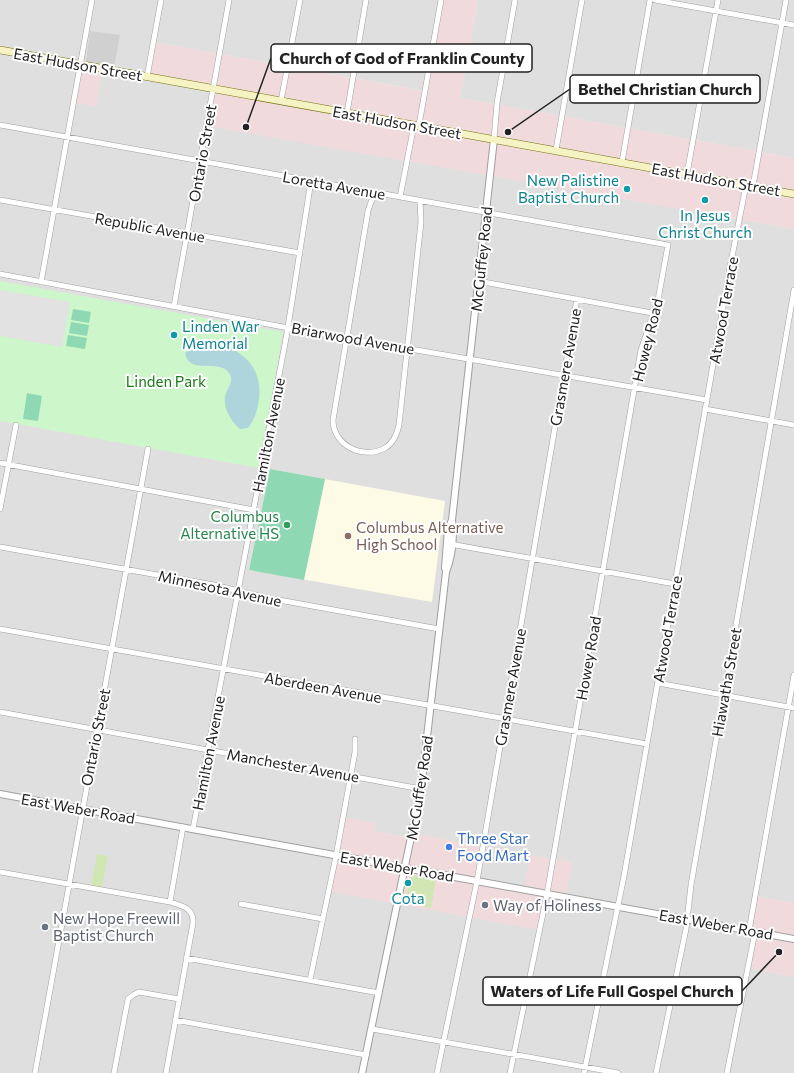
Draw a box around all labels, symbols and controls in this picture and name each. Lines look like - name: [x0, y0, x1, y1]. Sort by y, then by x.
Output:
- street label: East Hudson Street: [12, 44, 144, 84]
- callout: Church of God of Franklin County: [271, 44, 532, 72]
- text: Church of God of Franklin County: [279, 48, 525, 67]
- callout: Bethel Christian Church: [570, 75, 760, 103]
- text: Bethel Christian Church: [578, 79, 752, 98]
- street label: East Hudson Street: [331, 102, 463, 142]
- street label: Ontario Street: [185, 103, 219, 203]
- street label: East Hudson Street: [650, 159, 782, 199]
- street label: Loretta Avenue: [281, 167, 387, 203]
- place label: New Palistine Baptist Church: [518, 171, 619, 206]
- marker: New Palistine Baptist Church: [622, 184, 632, 194]
- marker: In Jesus Christ Church: [700, 195, 710, 205]
- street label: McGuffey Road: [467, 206, 495, 312]
- place label: In Jesus Christ Church: [658, 206, 752, 241]
- street label: Republic Avenue: [94, 208, 207, 246]
- street label: Atwood Terrace: [705, 255, 741, 365]
- street label: Howey Road: [628, 297, 666, 383]
- street label: Grasmere Avenue: [546, 307, 584, 427]
- place label: Linden War Memorial: [182, 317, 259, 352]
- street label: Briarwood Avenue: [290, 318, 416, 358]
- marker: Linden War Memorial: [169, 330, 179, 340]
- park label: Linden Park: [126, 372, 206, 390]
- street label: Hamilton Avenue: [248, 376, 288, 494]
- place label: Columbus Alternative HS: [180, 507, 279, 542]
- place label: Columbus Alternative High School: [356, 518, 503, 553]
- marker: Columbus Alternative HS: [282, 520, 292, 530]
- marker: Columbus Alternative High School: [343, 531, 353, 541]
- street label: Minnesota Avenue: [157, 566, 284, 610]
- street label: Atwood Terrace: [649, 574, 685, 684]
- street label: Howey Road: [572, 615, 604, 701]
- street label: Hiawatha Street: [708, 626, 744, 738]
- street label: Grasmere Avenue: [491, 627, 529, 747]
- street label: Aberdeen Avenue: [263, 668, 383, 706]
- street label: Ontario Street: [77, 687, 113, 787]
- street label: Hamilton Avenue: [188, 694, 228, 812]
- street label: McGuffey Road: [402, 734, 436, 842]
- street label: Manchester Avenue: [225, 744, 361, 786]
- street label: East Weber Road: [20, 789, 136, 827]
- place label: Three Star Food Mart: [457, 829, 529, 864]
- marker: Three Star Food Mart: [444, 842, 454, 852]
- street label: East Weber Road: [339, 847, 455, 885]
- marker: Cota: [403, 878, 413, 888]
- place label: Cota: [391, 889, 425, 907]
- place label: Way of Holiness: [493, 896, 602, 914]
- marker: Way of Holiness: [480, 900, 490, 910]
- street label: East Weber Road: [658, 905, 774, 943]
- place label: New Hope Freewill Baptist Church: [53, 909, 180, 944]
- marker: New Hope Freewill Baptist Church: [40, 922, 50, 932]
- callout: Waters of Life Full Gospel Church: [483, 977, 742, 1005]
- text: Waters of Life Full Gospel Church: [490, 981, 734, 1000]

